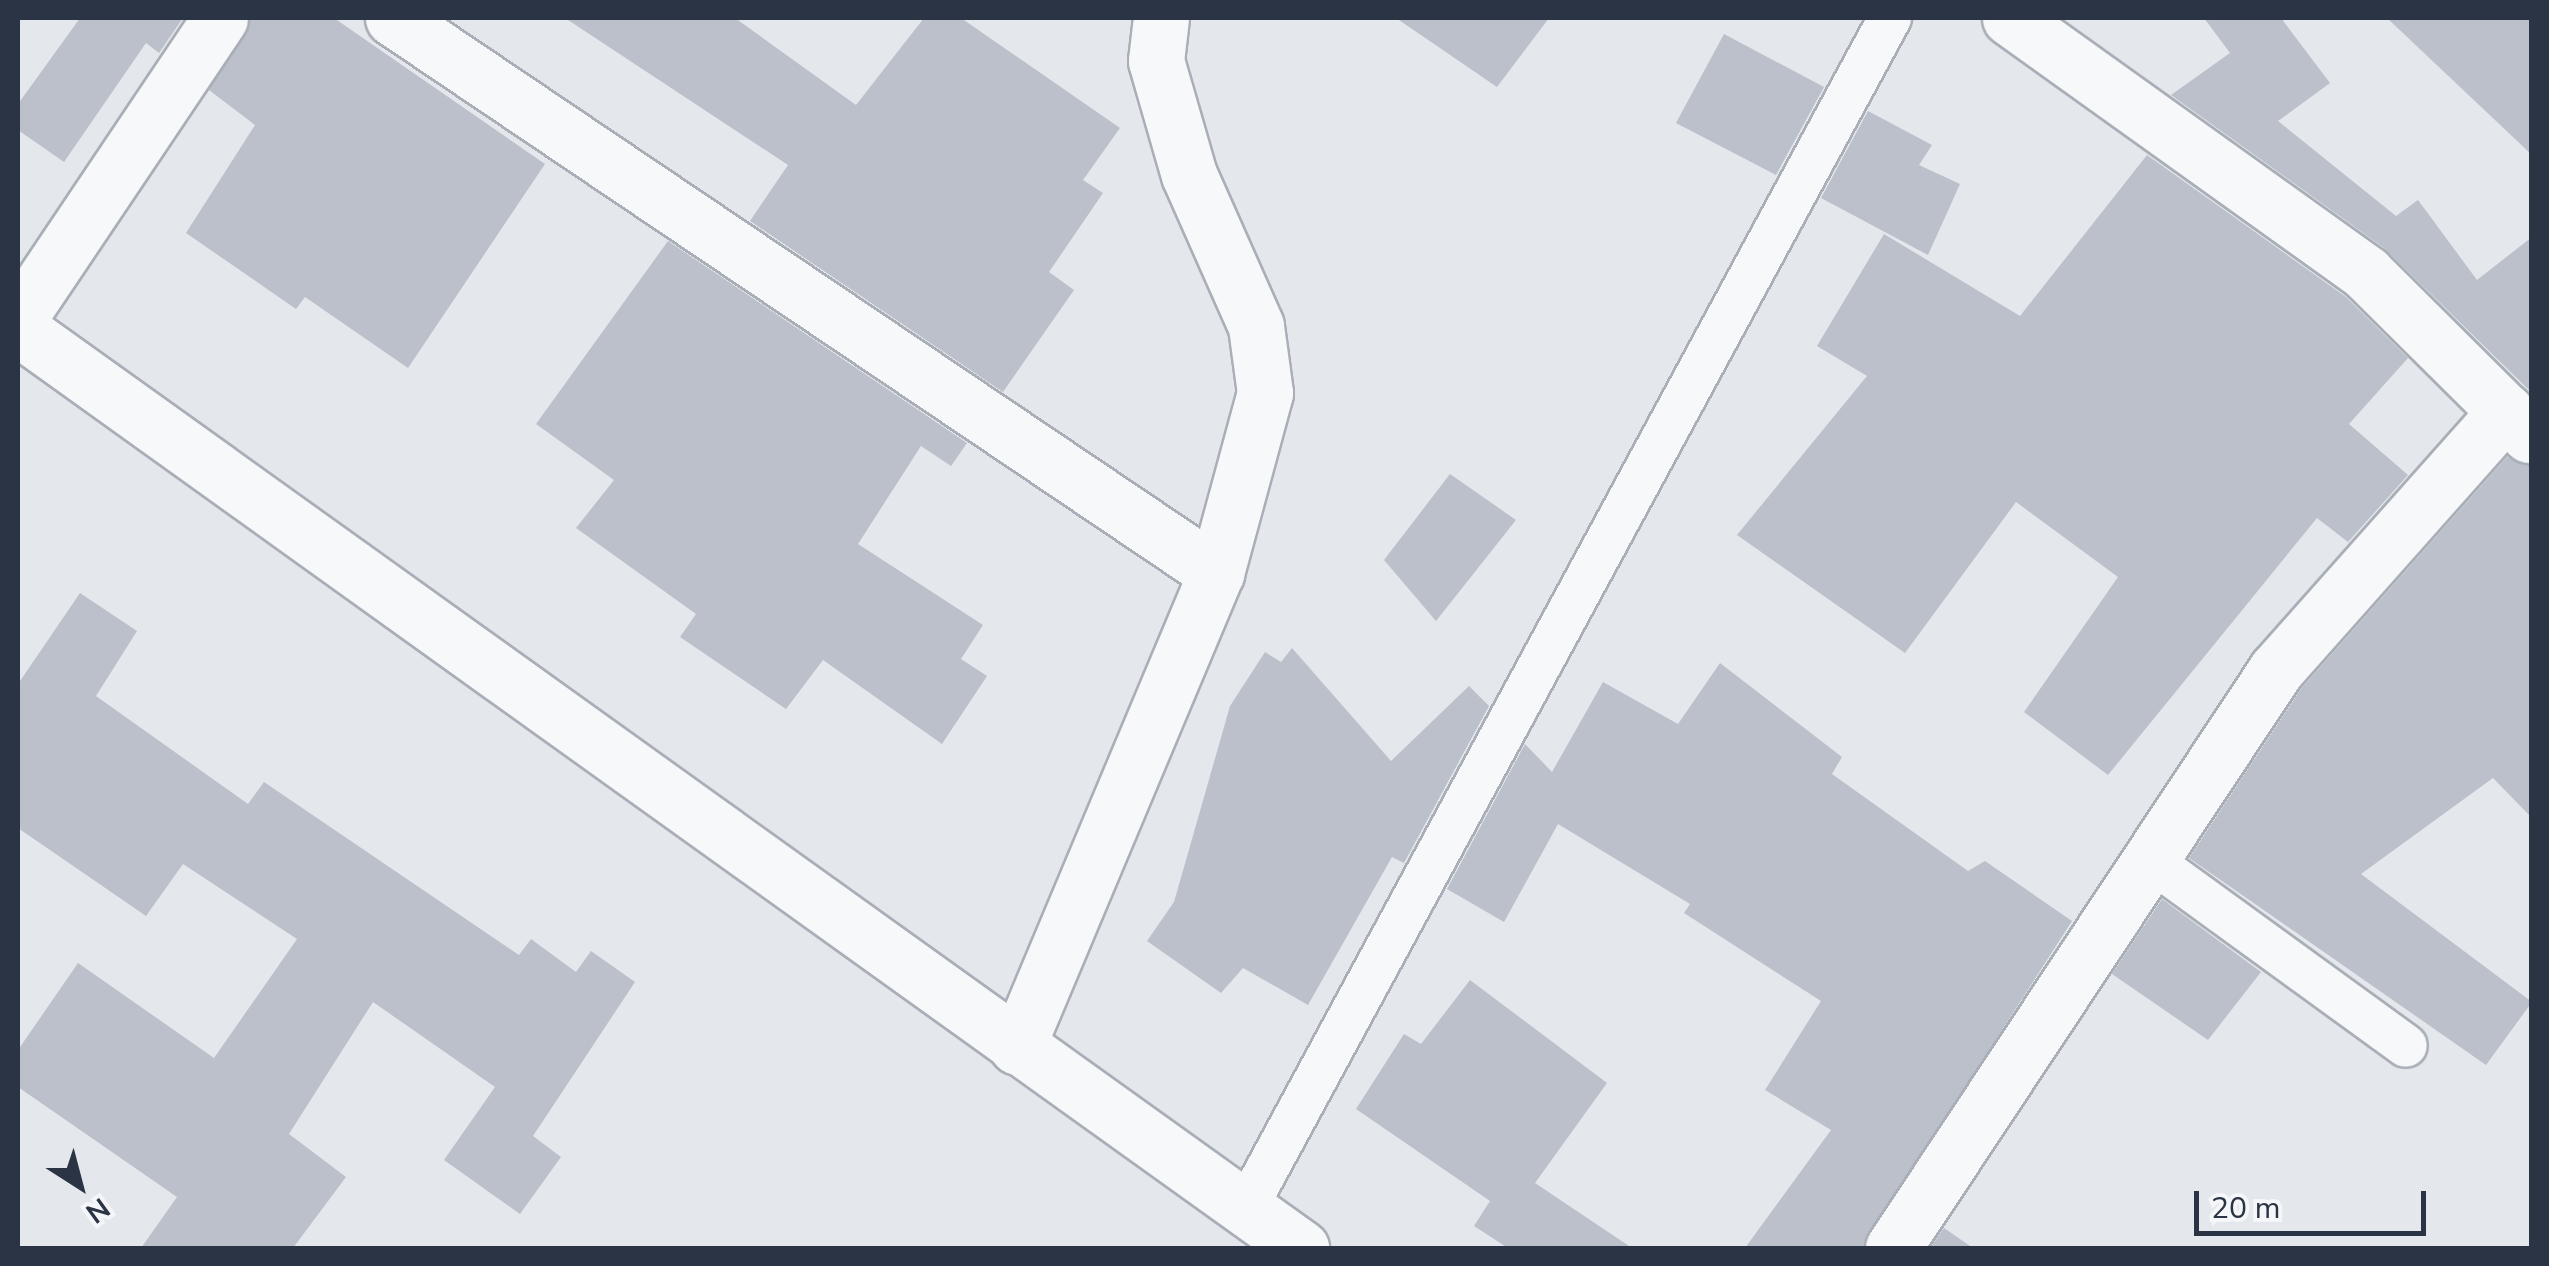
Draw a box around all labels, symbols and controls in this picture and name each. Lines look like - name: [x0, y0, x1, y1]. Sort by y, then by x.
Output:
- north arrow: [30, 1136, 130, 1236]
- scale bar: [2199, 1171, 2432, 1233]
- text: 20 m: [2211, 1188, 2280, 1229]
- text: N: [78, 1189, 117, 1232]

